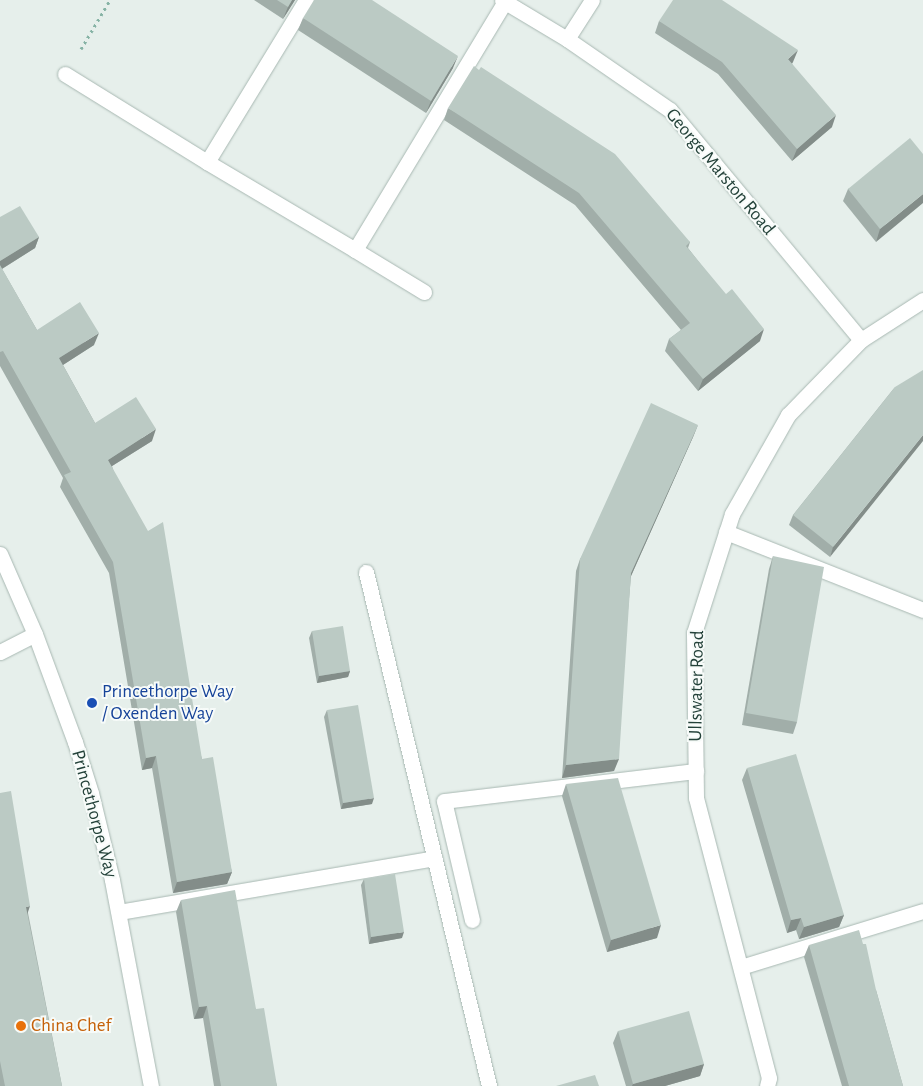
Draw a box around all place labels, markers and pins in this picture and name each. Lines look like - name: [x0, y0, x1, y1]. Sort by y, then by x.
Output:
- place label: Princethorpe Way / Oxenden Way: [102, 681, 234, 725]
- marker: Princethorpe Way / Oxenden Way: [86, 697, 98, 709]
- place label: China Chef: [31, 1015, 111, 1037]
- marker: China Chef: [15, 1020, 27, 1032]

